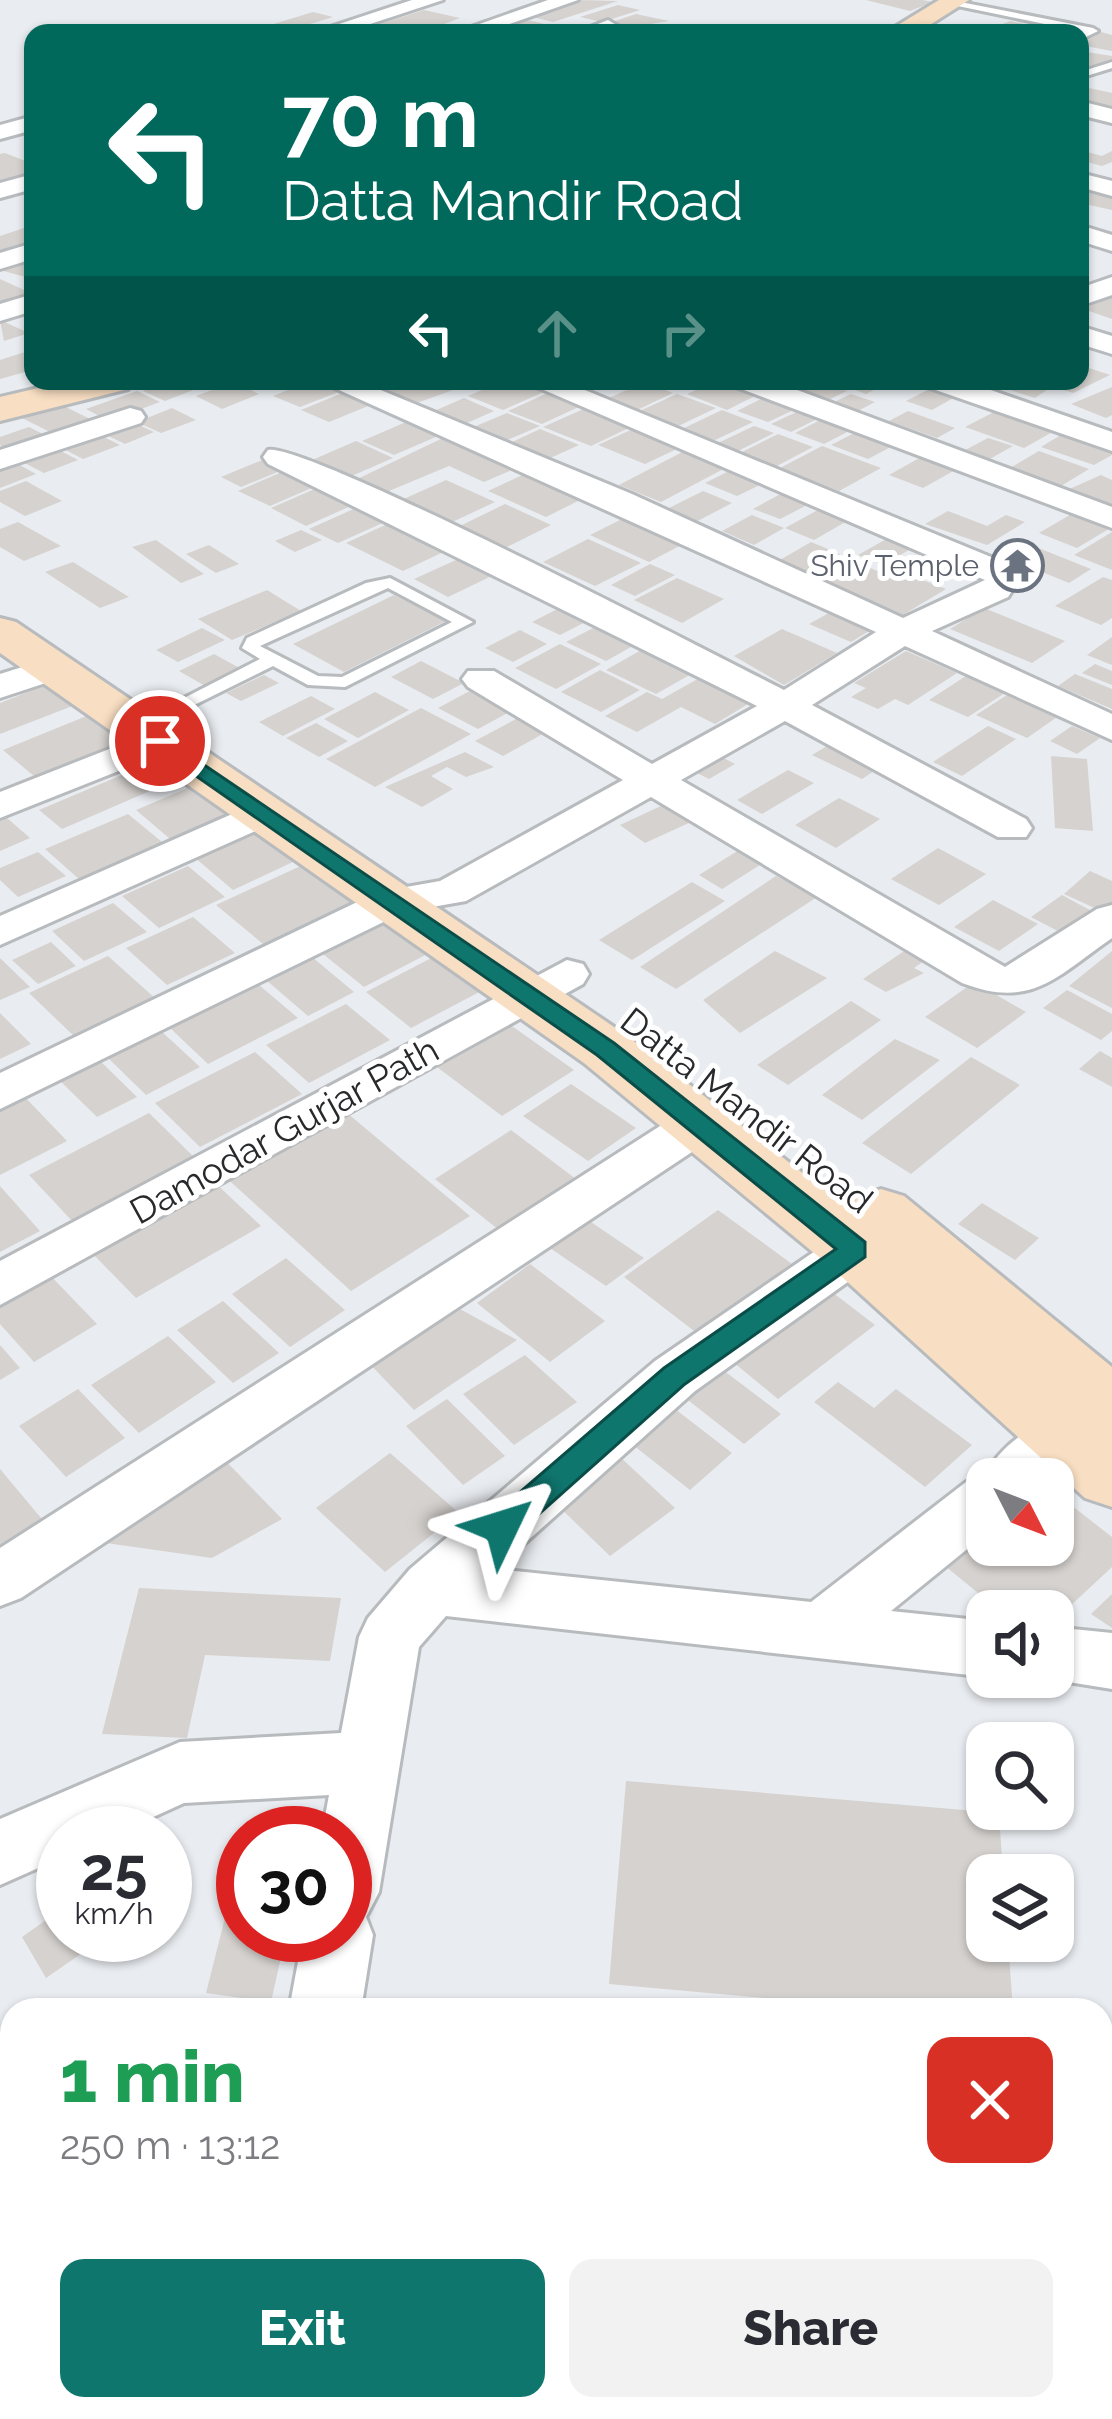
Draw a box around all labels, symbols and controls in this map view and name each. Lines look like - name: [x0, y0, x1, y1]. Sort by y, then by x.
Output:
- text: 70 m: [282, 68, 479, 167]
- icon: left: [84, 72, 240, 228]
- text: Datta Mandir Road: [282, 169, 743, 233]
- icon: left: [398, 300, 464, 366]
- icon: ahead: [524, 300, 590, 366]
- icon: right: [650, 300, 716, 366]
- temple icon: Shiv Temple: [990, 537, 1046, 593]
- place label: Shiv Temple: [810, 548, 979, 583]
- pin: [109, 690, 211, 792]
- icon: arrive: [127, 708, 193, 774]
- street label: Datta Mandir Road: [613, 999, 881, 1221]
- street label: Damodar Gurjar Path: [123, 1028, 445, 1232]
- north arrow: [966, 1458, 1074, 1566]
- map controls: [966, 1458, 1074, 1962]
- position arrow: [439, 1464, 565, 1590]
- button: sound: [966, 1590, 1074, 1698]
- button: search: [966, 1722, 1074, 1830]
- speed limit sign: 30: [216, 1806, 372, 1962]
- text: 25: [80, 1834, 148, 1904]
- button: layers: [966, 1854, 1074, 1962]
- text: km/h: [74, 1896, 154, 1931]
- text: 1 min: [60, 2034, 245, 2119]
- button: close: [927, 2037, 1053, 2163]
- text: 250 m · 13:12: [60, 2122, 280, 2168]
- button: Exit: [60, 2259, 545, 2397]
- button: Share: [569, 2259, 1053, 2397]

